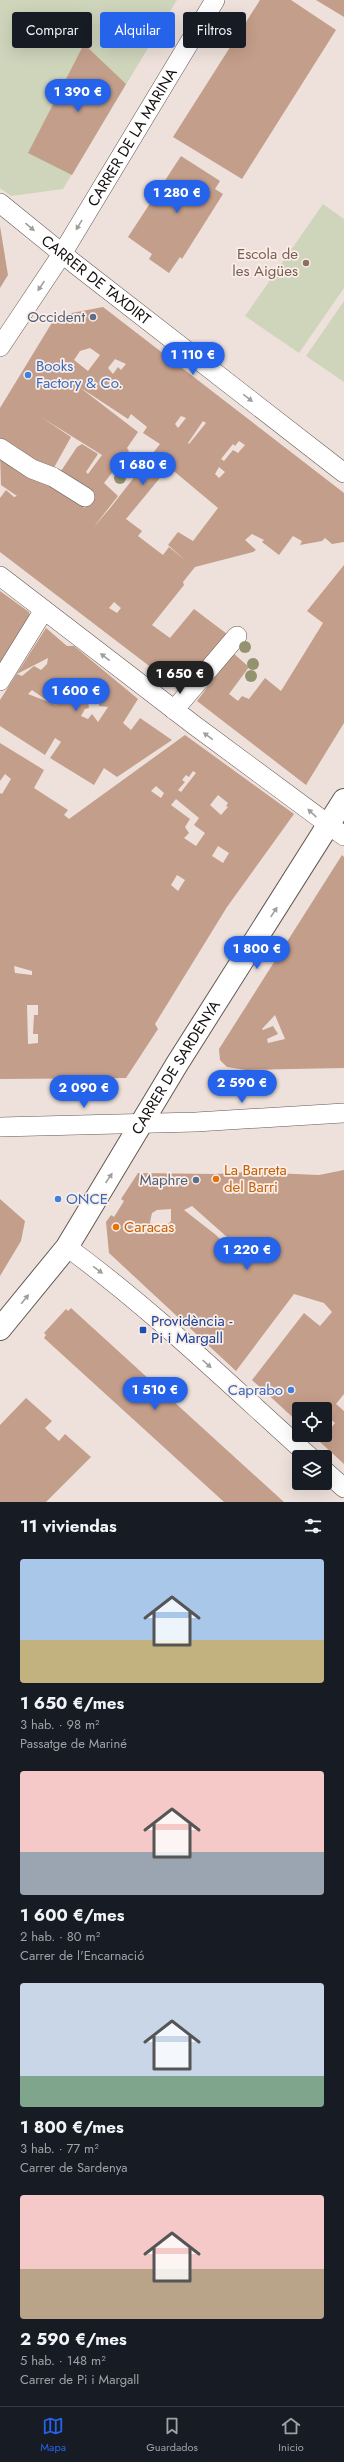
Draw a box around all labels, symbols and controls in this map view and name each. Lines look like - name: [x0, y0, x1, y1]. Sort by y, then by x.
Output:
- chip: Comprar: [12, 12, 92, 48]
- chip: Alquilar: [100, 12, 175, 48]
- chip: Filtros: [183, 12, 246, 48]
- street label: CARRER DE LA MARINA: [82, 64, 183, 211]
- pin: 1 390 €: [41, 79, 115, 113]
- text: 1 390 €: [54, 82, 102, 101]
- pin: 1 280 €: [140, 180, 214, 214]
- text: 1 280 €: [153, 183, 201, 202]
- one-way arrow: [76, 219, 83, 231]
- one-way arrow: [25, 223, 36, 232]
- street label: CARRER DE TAXDIRT: [37, 230, 155, 330]
- place label: Escola de les Aigües: [232, 243, 298, 282]
- marker: Escola de les Aigües: [301, 258, 311, 268]
- one-way arrow: [37, 281, 45, 291]
- place label: Occident: [27, 306, 85, 328]
- marker: Occident: [88, 312, 98, 322]
- pin: 1 110 €: [156, 342, 230, 376]
- text: 1 110 €: [171, 345, 215, 364]
- place label: Books Factory & Co.: [36, 355, 123, 394]
- marker: Books Factory & Co.: [23, 370, 33, 380]
- one-way arrow: [242, 394, 253, 403]
- pin: 1 680 €: [106, 452, 180, 486]
- text: 1 680 €: [119, 455, 167, 474]
- one-way arrow: [99, 653, 110, 661]
- pin: 1 650 €: [143, 661, 217, 695]
- text: 1 650 €: [156, 664, 204, 683]
- pin: 1 600 €: [39, 678, 113, 712]
- text: 1 600 €: [52, 681, 100, 700]
- one-way arrow: [203, 732, 214, 740]
- one-way arrow: [307, 809, 318, 818]
- one-way arrow: [270, 907, 278, 917]
- pin: 1 800 €: [220, 936, 294, 970]
- text: 1 800 €: [233, 939, 281, 958]
- street label: CARRER DE SARDENYA: [126, 996, 226, 1139]
- pin: 2 590 €: [205, 1070, 279, 1104]
- text: 2 590 €: [217, 1073, 267, 1092]
- pin: 2 090 €: [47, 1075, 121, 1109]
- text: 2 090 €: [59, 1078, 109, 1097]
- place label: La Barreta del Barri: [224, 1159, 287, 1198]
- place label: Maphre: [140, 1169, 188, 1191]
- one-way arrow: [105, 1173, 113, 1183]
- marker: La Barreta del Barri: [211, 1174, 221, 1184]
- marker: Maphre: [191, 1175, 201, 1185]
- place label: ONCE: [66, 1188, 108, 1210]
- marker: ONCE: [53, 1194, 63, 1204]
- place label: Caracas: [124, 1216, 174, 1238]
- marker: Caracas: [111, 1222, 121, 1232]
- pin: 1 220 €: [210, 1237, 284, 1271]
- text: 1 220 €: [223, 1240, 271, 1259]
- one-way arrow: [93, 1266, 104, 1274]
- one-way arrow: [21, 1294, 30, 1305]
- place label: Providència - Pi i Margall: [151, 1310, 233, 1349]
- marker: Providència - Pi i Margall: [138, 1325, 148, 1335]
- one-way arrow: [203, 1359, 212, 1368]
- pin: 1 510 €: [118, 1377, 192, 1411]
- place label: Caprabo: [228, 1379, 283, 1401]
- text: 1 510 €: [132, 1380, 178, 1399]
- marker: Caprabo: [286, 1385, 296, 1395]
- map controls: [292, 1402, 332, 1490]
- button: locate: [292, 1402, 332, 1442]
- button: layers: [292, 1450, 332, 1490]
- text: 11 viviendas: [20, 1514, 117, 1538]
- icon: filters: [302, 1515, 324, 1537]
- icon: home: [136, 1585, 208, 1657]
- text: 1 650 €/mes: [20, 1691, 124, 1715]
- text: 3 hab. · 98 m²: [20, 1715, 100, 1734]
- text: Passatge de Mariné: [20, 1734, 127, 1753]
- icon: home: [136, 1797, 208, 1869]
- text: 1 600 €/mes: [20, 1903, 124, 1927]
- text: 2 hab. · 80 m²: [20, 1927, 100, 1946]
- text: Carrer de l'Encarnació: [20, 1946, 144, 1965]
- icon: home: [136, 2009, 208, 2081]
- text: 1 800 €/mes: [20, 2115, 124, 2139]
- text: 3 hab. · 77 m²: [20, 2139, 99, 2158]
- text: Carrer de Sardenya: [20, 2158, 128, 2177]
- icon: home: [136, 2221, 208, 2293]
- text: 2 590 €/mes: [20, 2327, 127, 2351]
- text: 5 hab. · 148 m²: [20, 2351, 106, 2370]
- text: Carrer de Pi i Margall: [20, 2370, 139, 2389]
- tab: Mapa: [40, 2415, 66, 2455]
- tab: Guardados: [146, 2415, 198, 2455]
- tab: Inicio: [278, 2415, 304, 2455]

